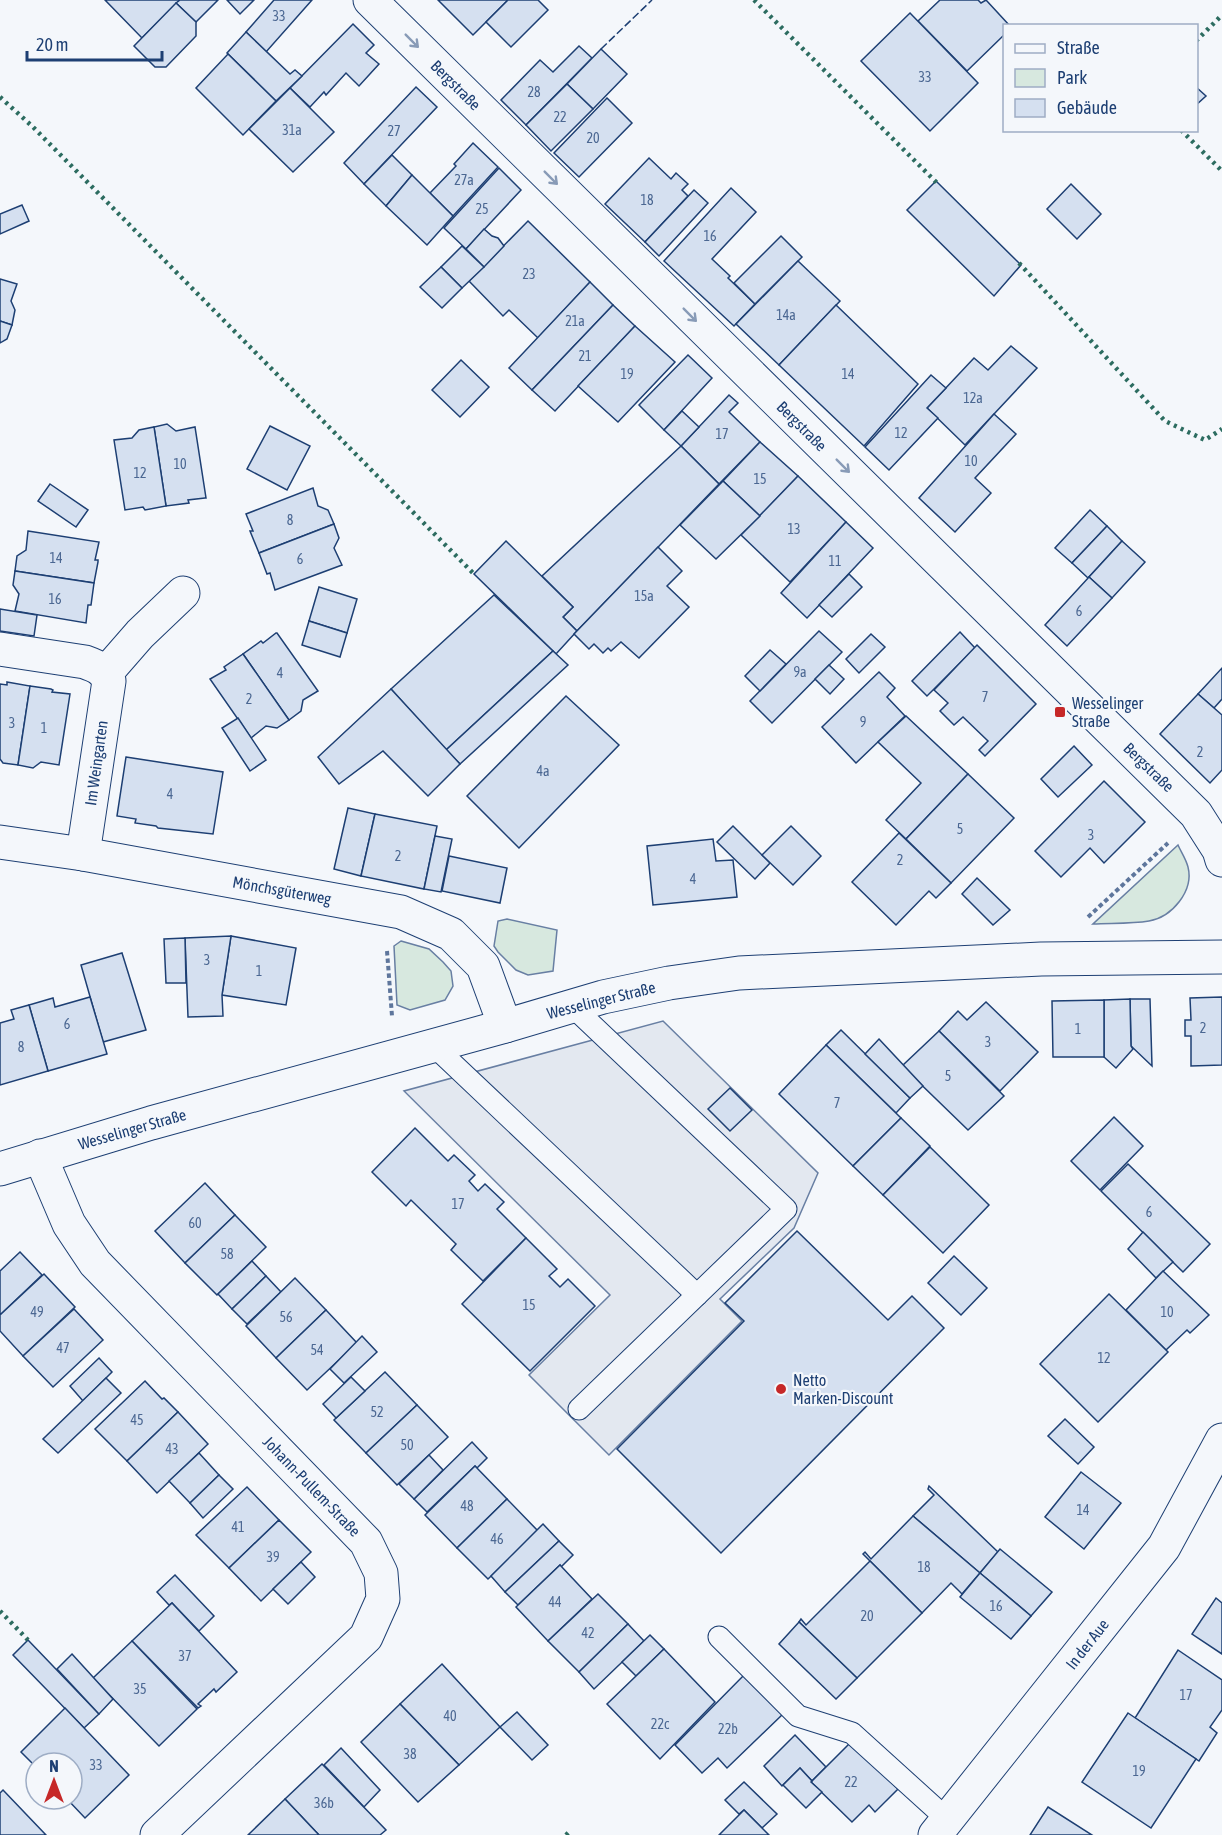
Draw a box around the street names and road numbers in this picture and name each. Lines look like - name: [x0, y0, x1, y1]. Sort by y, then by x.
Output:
- street label: Bergstraße: [427, 56, 485, 114]
- street label: Bergstraße: [773, 397, 831, 455]
- street label: Im Weingarten: [81, 719, 112, 807]
- street label: Bergstraße: [1119, 739, 1178, 796]
- street label: Mönchsgüterweg: [231, 872, 333, 909]
- street label: Wesselinger Straße: [545, 978, 657, 1023]
- street label: Wesselinger Straße: [76, 1105, 188, 1154]
- street label: Johann-Pullem-Straße: [260, 1432, 364, 1540]
- street label: In der Aue: [1062, 1615, 1112, 1673]

